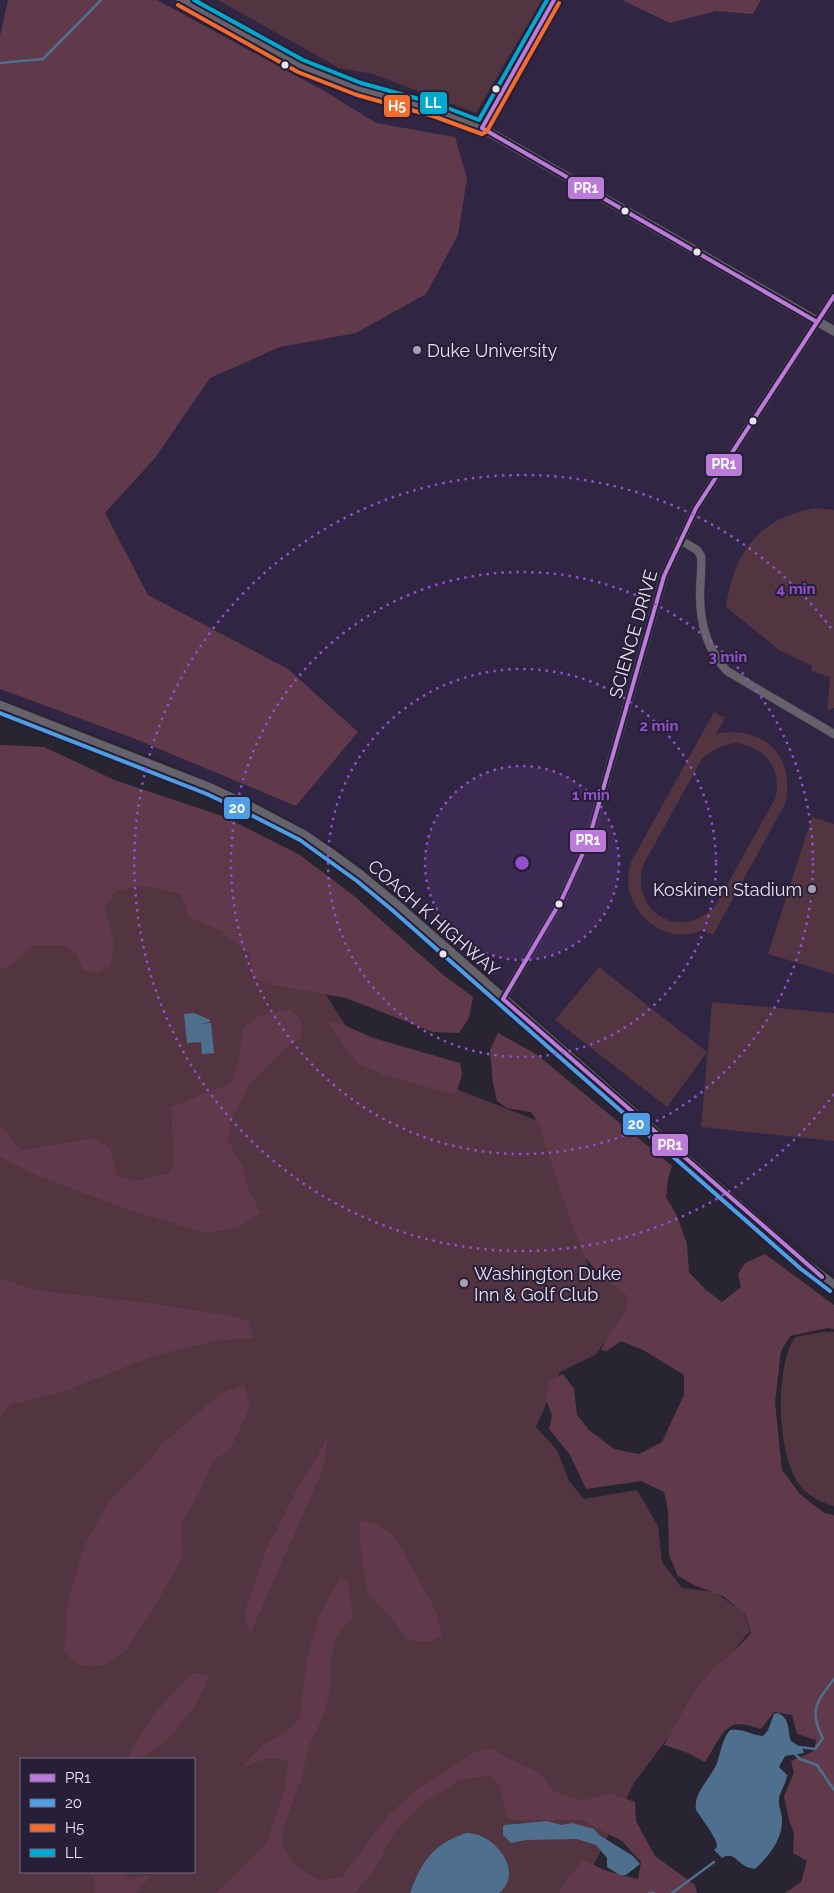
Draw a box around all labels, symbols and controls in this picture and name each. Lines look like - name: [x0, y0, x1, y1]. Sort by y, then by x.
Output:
- unlabelled marker: [280, 60, 290, 70]
- unlabelled marker: [491, 84, 501, 94]
- line badge: LL: [419, 91, 448, 115]
- line badge: H5: [383, 94, 411, 118]
- text: LL: [425, 95, 442, 111]
- text: H5: [388, 98, 406, 114]
- line badge: PR1: [567, 176, 605, 200]
- text: PR1: [574, 180, 599, 196]
- unlabelled marker: [620, 206, 630, 216]
- unlabelled marker: [692, 247, 702, 257]
- place label: Duke University: [427, 340, 557, 361]
- marker: Duke University: [411, 344, 423, 356]
- unlabelled marker: [748, 416, 758, 426]
- line badge: PR1: [705, 453, 743, 477]
- text: PR1: [712, 456, 737, 472]
- street label: SCIENCE DRIVE: [605, 567, 661, 701]
- text: 4 min: [776, 580, 816, 598]
- text: 3 min: [709, 648, 747, 666]
- text: 2 min: [640, 717, 678, 735]
- text: 1 min: [572, 786, 610, 804]
- line badge: 20: [223, 796, 251, 820]
- text: 20: [229, 800, 245, 816]
- line badge: PR1: [569, 829, 607, 853]
- text: PR1: [576, 832, 601, 848]
- centre of rings: [513, 854, 531, 872]
- street label: COACH K HIGHWAY: [364, 855, 504, 981]
- place label: Koskinen Stadium: [653, 879, 802, 900]
- marker: Koskinen Stadium: [806, 883, 818, 895]
- unlabelled marker: [554, 899, 564, 909]
- unlabelled marker: [438, 949, 448, 959]
- line badge: 20: [622, 1112, 651, 1136]
- text: 20: [628, 1116, 644, 1132]
- line badge: PR1: [651, 1133, 689, 1157]
- text: PR1: [658, 1137, 683, 1153]
- place label: Washington Duke Inn & Golf Club: [474, 1263, 622, 1305]
- marker: Washington Duke Inn & Golf Club: [458, 1277, 470, 1289]
- legend: [20, 1758, 195, 1873]
- text: PR1: [65, 1769, 91, 1787]
- text: 20: [65, 1794, 82, 1812]
- text: H5: [65, 1819, 84, 1837]
- text: LL: [65, 1844, 83, 1862]

